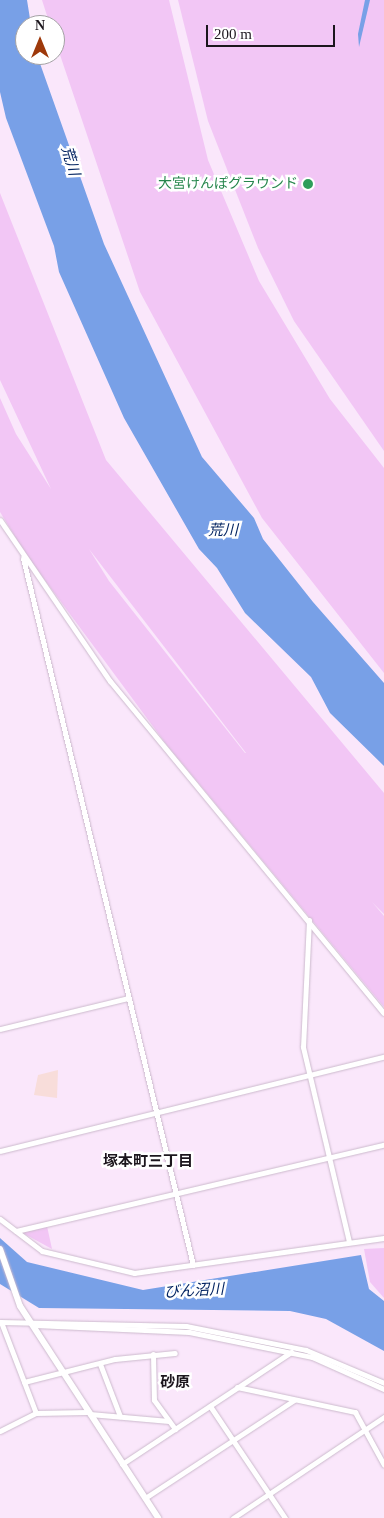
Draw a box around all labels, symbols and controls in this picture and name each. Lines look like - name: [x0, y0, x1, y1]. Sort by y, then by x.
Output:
- north arrow: [15, 15, 65, 65]
- scale bar: [209, 15, 338, 47]
- text: N: [35, 18, 45, 33]
- text: 200 m: [214, 26, 252, 42]
- water label: 荒川: [57, 144, 83, 178]
- place label: 大宮けんぽグラウンド: [158, 176, 298, 192]
- marker: 大宮けんぽグラウンド: [302, 178, 314, 190]
- water label: 荒川: [208, 522, 238, 540]
- district label: 塚本町三丁目: [103, 1153, 193, 1171]
- water label: びん沼川: [164, 1280, 224, 1302]
- district label: 砂原: [160, 1374, 190, 1392]

